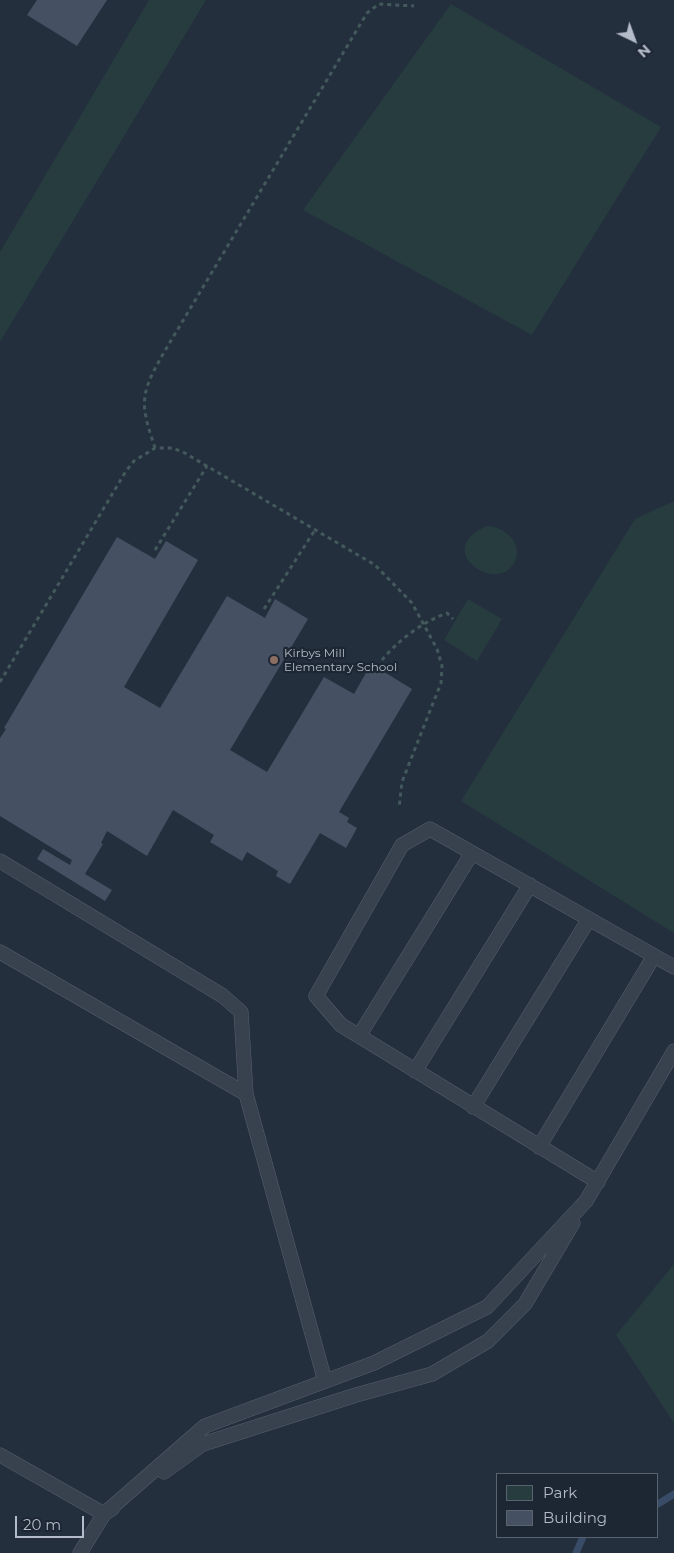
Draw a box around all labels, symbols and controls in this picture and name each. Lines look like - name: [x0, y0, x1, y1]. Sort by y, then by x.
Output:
- north arrow: [609, 15, 659, 65]
- text: N: [634, 41, 654, 62]
- place label: Kirbys Mill Elementary School: [284, 646, 397, 674]
- marker: Kirbys Mill Elementary School: [268, 654, 280, 666]
- legend: [497, 1473, 659, 1538]
- text: Park: [543, 1483, 577, 1502]
- scale bar: [18, 1506, 86, 1538]
- text: Building: [543, 1508, 607, 1527]
- text: 20 m: [23, 1515, 61, 1534]

